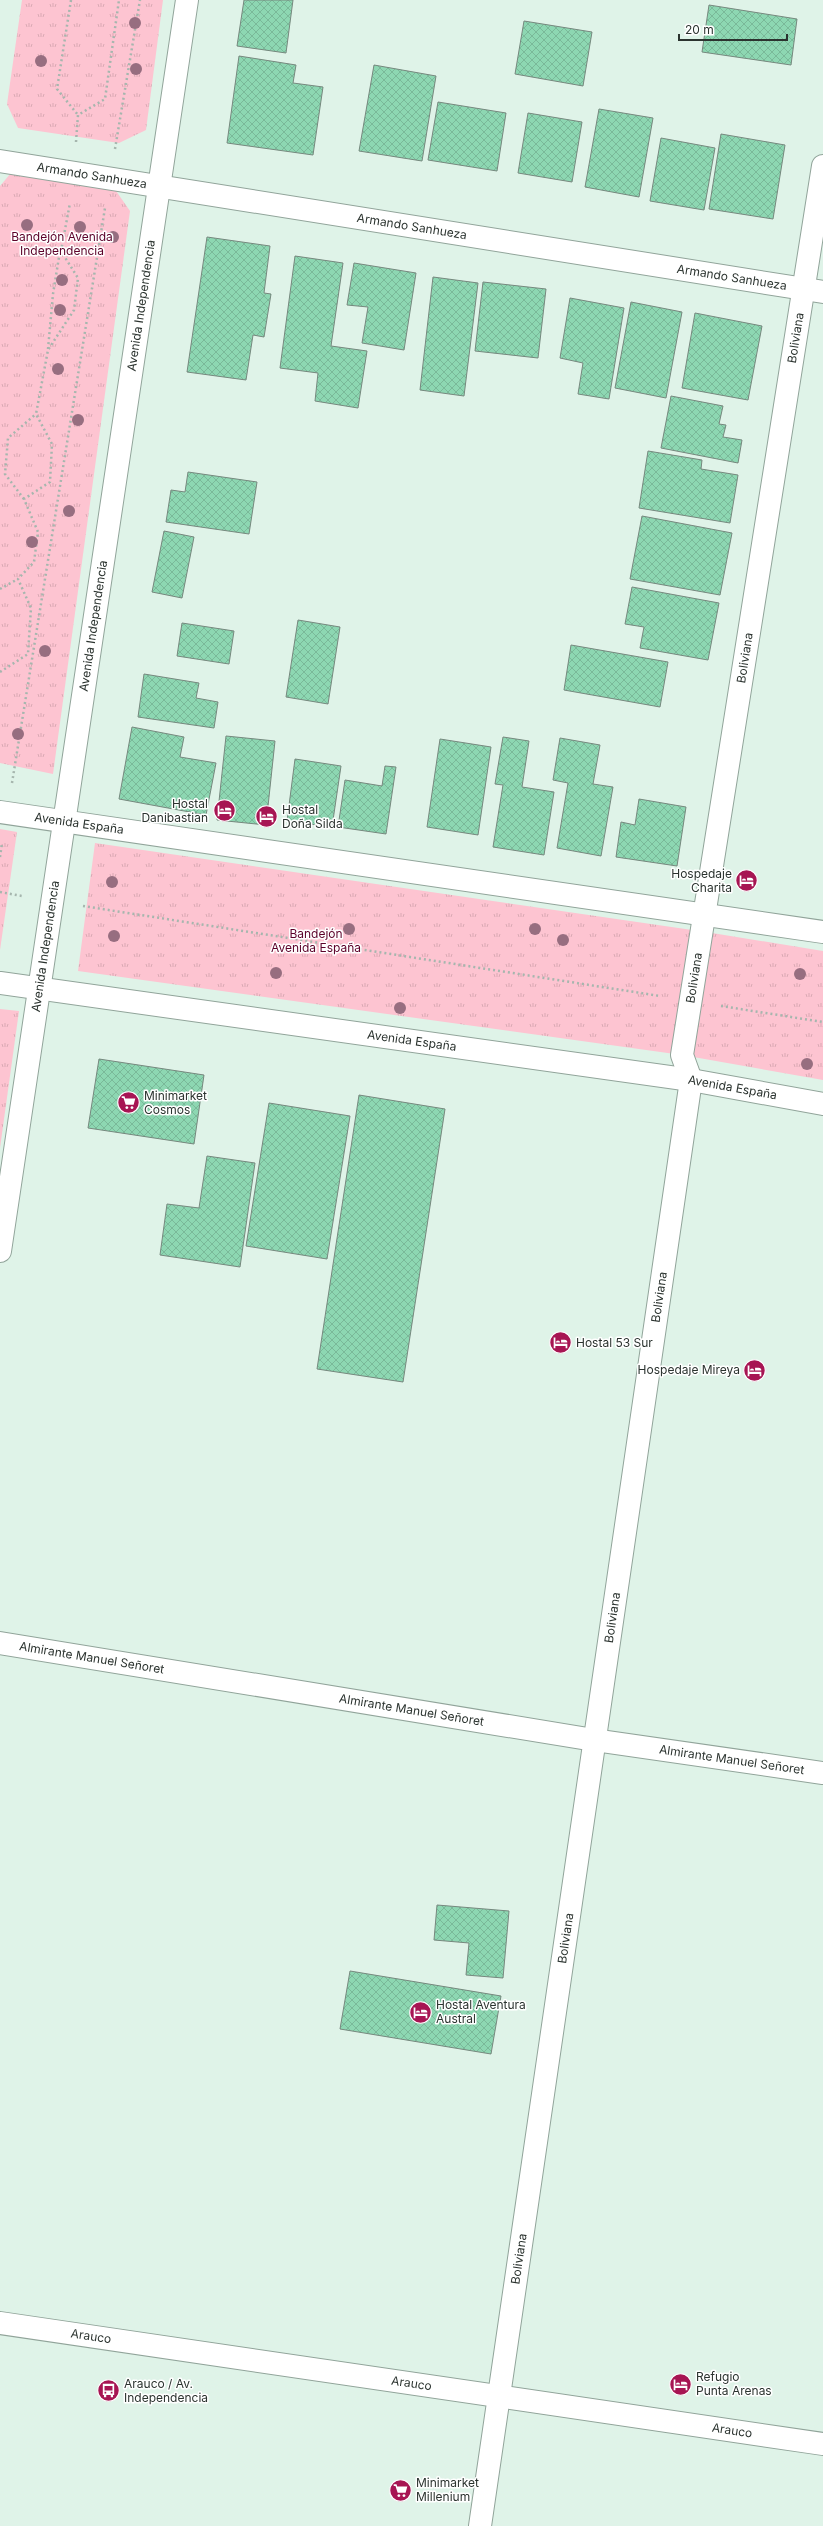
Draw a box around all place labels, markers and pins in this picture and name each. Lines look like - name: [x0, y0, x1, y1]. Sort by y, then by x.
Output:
- place label: Hostal Danibastian: [141, 796, 208, 825]
- hotel icon: Hostal Danibastian: [211, 798, 237, 824]
- place label: Hostal Doña Silda: [282, 802, 343, 831]
- hotel icon: Hostal Doña Silda: [254, 804, 280, 830]
- place label: Hospedaje Charita: [671, 866, 732, 895]
- hotel icon: Hospedaje Charita: [734, 868, 760, 894]
- place label: Minimarket Cosmos: [144, 1088, 207, 1117]
- supermarket icon: Minimarket Cosmos: [115, 1090, 141, 1116]
- hotel icon: Hostal 53 Sur: [547, 1330, 573, 1356]
- place label: Hostal 53 Sur: [576, 1335, 653, 1350]
- hotel icon: Hospedaje Mireya: [742, 1357, 768, 1383]
- place label: Hospedaje Mireya: [638, 1362, 740, 1377]
- place label: Hostal Aventura Austral: [436, 1997, 526, 2026]
- hotel icon: Hostal Aventura Austral: [407, 1999, 433, 2025]
- place label: Refugio Punta Arenas: [696, 2369, 772, 2398]
- hotel icon: Refugio Punta Arenas: [668, 2371, 694, 2397]
- place label: Arauco / Av. Independencia: [124, 2376, 208, 2405]
- bus stop icon: Arauco / Av. Independencia: [96, 2378, 122, 2404]
- place label: Minimarket Millenium: [416, 2475, 479, 2504]
- supermarket icon: Minimarket Millenium: [388, 2477, 414, 2503]

